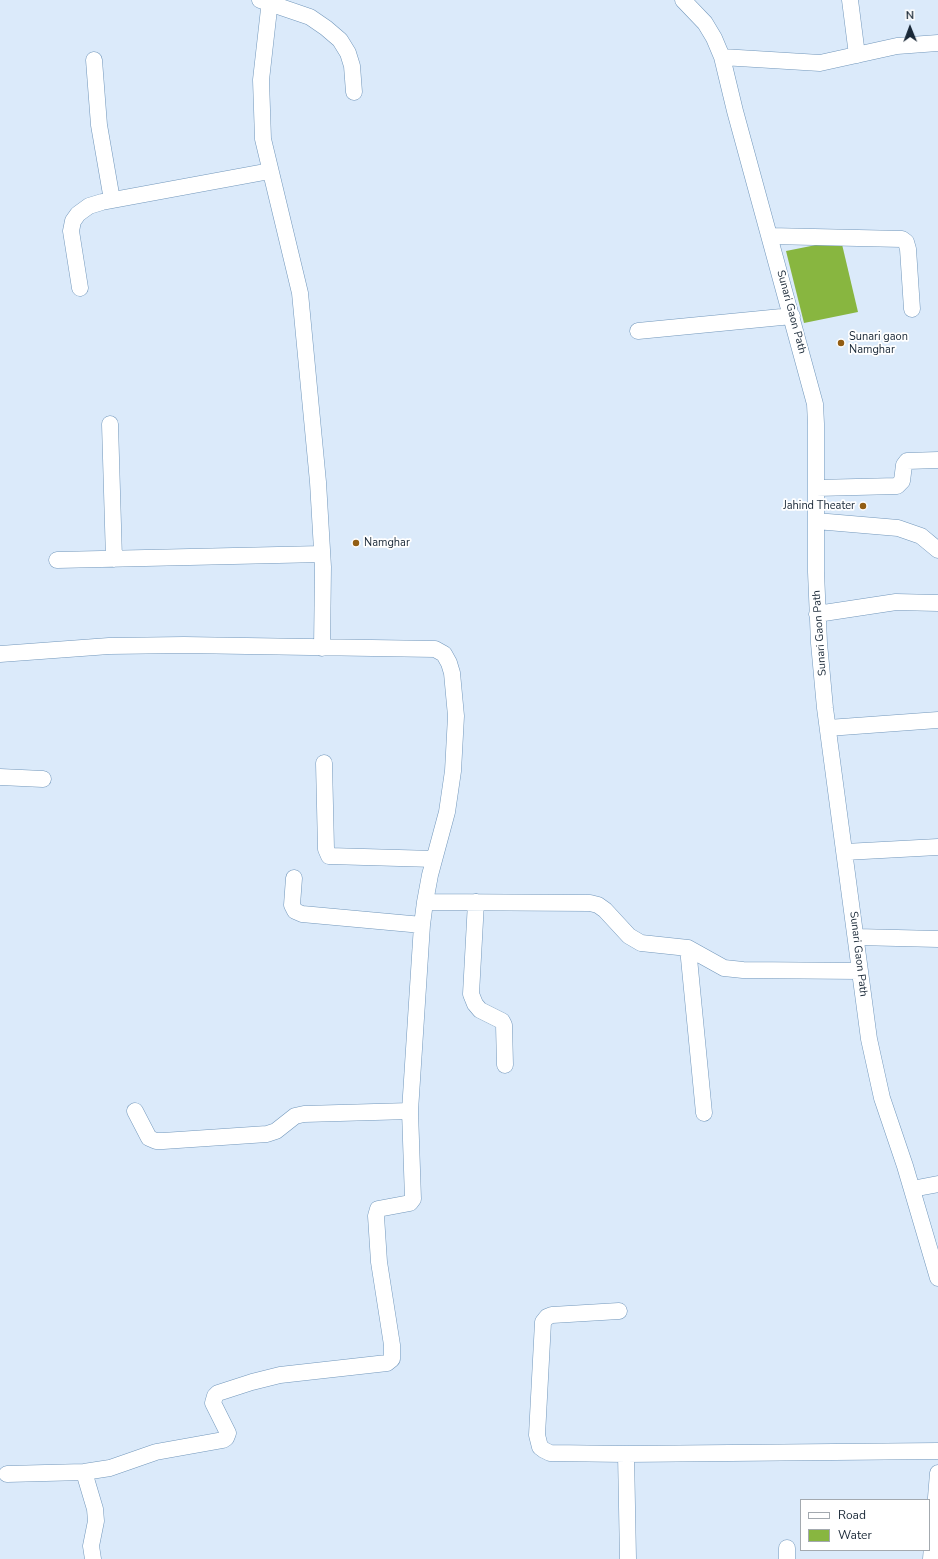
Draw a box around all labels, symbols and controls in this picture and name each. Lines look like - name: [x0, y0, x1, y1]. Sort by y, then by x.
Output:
- north arrow: [890, 8, 930, 48]
- text: N: [906, 8, 914, 23]
- street label: Sunari Gaon Path: [774, 269, 808, 355]
- place label: Sunari gaon Namghar: [849, 330, 908, 356]
- marker: Sunari gaon Namghar: [836, 338, 846, 348]
- place label: Jahind Theater: [783, 499, 855, 513]
- marker: Jahind Theater: [858, 501, 868, 511]
- place label: Namghar: [364, 536, 410, 550]
- marker: Namghar: [351, 538, 361, 548]
- street label: Sunari Gaon Path: [810, 590, 830, 676]
- street label: Sunari Gaon Path: [846, 911, 870, 997]
- legend: [800, 1499, 930, 1551]
- text: Road: [838, 1507, 866, 1523]
- text: Water: [838, 1527, 872, 1543]

